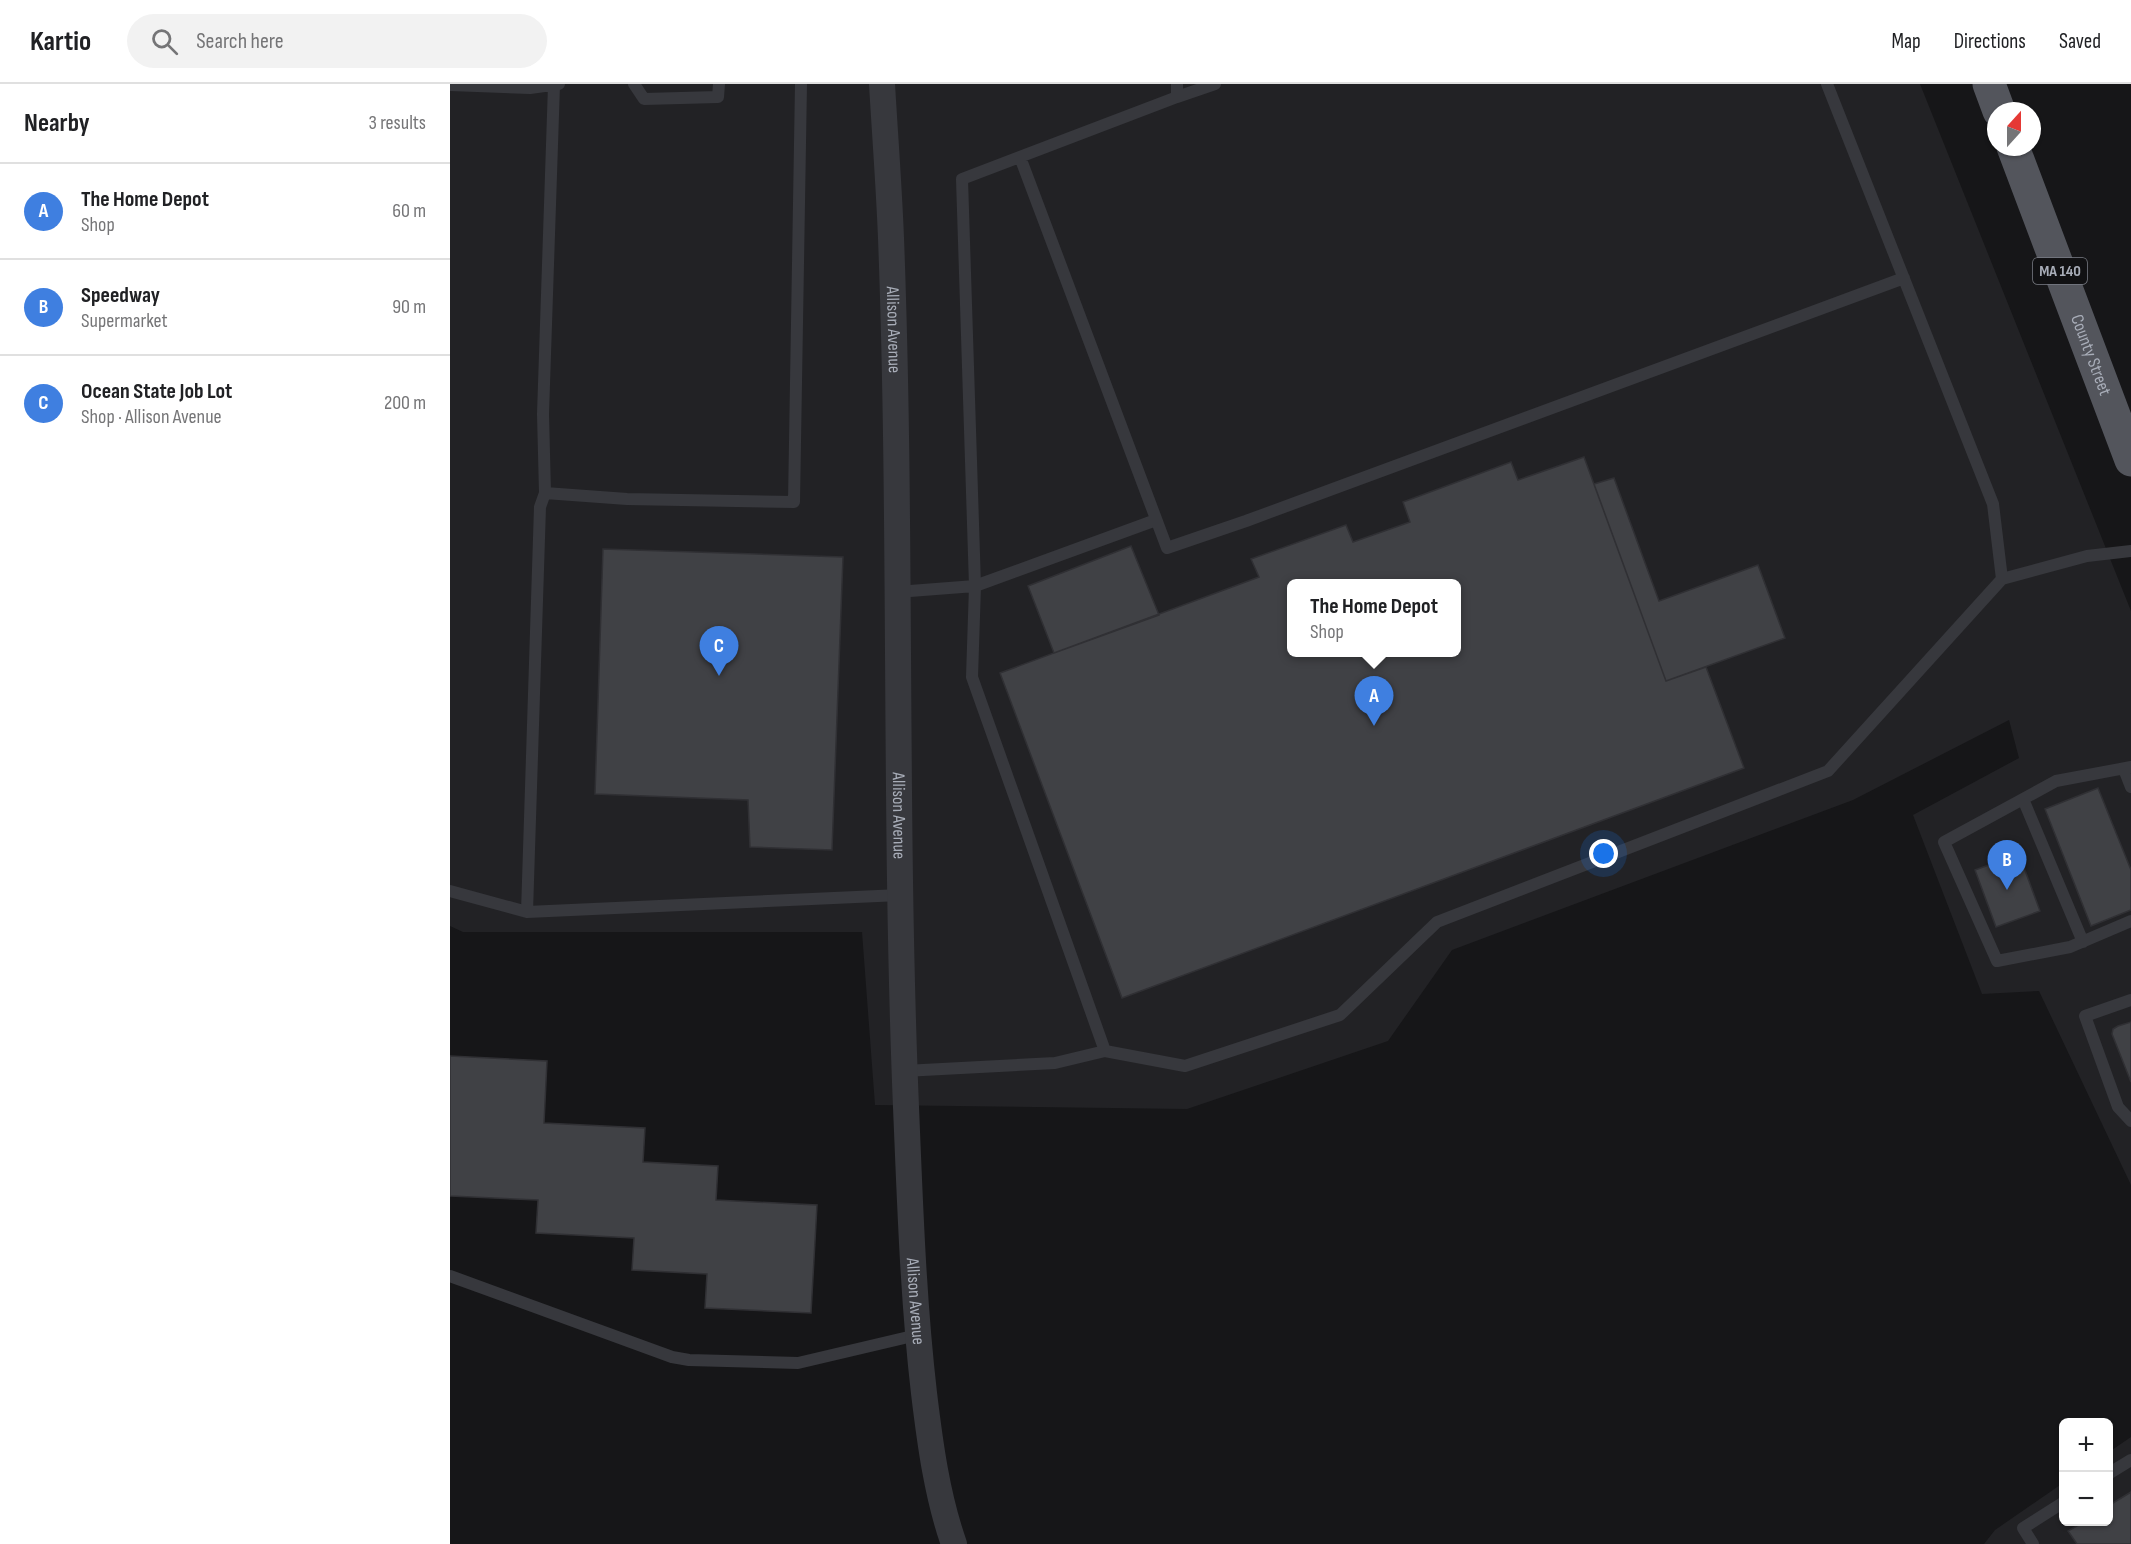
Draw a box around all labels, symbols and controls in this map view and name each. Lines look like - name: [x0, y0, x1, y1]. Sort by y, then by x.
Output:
- search box: [127, 14, 547, 68]
- text: Kartio: [30, 25, 91, 58]
- icon: search: [148, 25, 181, 58]
- text: Search here: [196, 28, 284, 55]
- text: Map: [1891, 29, 1921, 54]
- text: Directions: [1954, 29, 2026, 54]
- text: Saved: [2059, 29, 2101, 54]
- north arrow: [1987, 102, 2041, 156]
- text: Nearby: [24, 108, 90, 139]
- text: 3 results: [369, 111, 426, 135]
- text: The Home Depot: [81, 186, 209, 213]
- text: A: [39, 199, 48, 223]
- text: 60 m: [392, 199, 426, 223]
- text: Shop: [81, 213, 115, 237]
- road number: MA 140: [2033, 258, 2087, 284]
- text: Speedway: [81, 282, 160, 309]
- street label: Allison Avenue: [882, 285, 905, 373]
- text: B: [39, 295, 48, 319]
- text: 90 m: [392, 295, 426, 319]
- text: Supermarket: [81, 309, 168, 333]
- street label: County Street: [2067, 311, 2116, 399]
- text: Ocean State Job Lot: [81, 378, 232, 405]
- text: C: [38, 391, 49, 415]
- text: 200 m: [384, 391, 426, 415]
- text: Shop · Allison Avenue: [81, 405, 222, 429]
- popup: [1287, 579, 1461, 657]
- text: The Home Depot: [1310, 593, 1438, 620]
- text: Shop: [1310, 620, 1344, 644]
- pin: C: [700, 626, 738, 676]
- pin: A: [1354, 676, 1394, 726]
- street label: Allison Avenue: [888, 771, 910, 859]
- your location: [1589, 839, 1618, 868]
- pin: B: [1988, 840, 2026, 890]
- street label: Allison Avenue: [902, 1256, 930, 1346]
- map controls: [2059, 1418, 2113, 1526]
- button: +: [2059, 1418, 2113, 1472]
- button: −: [2059, 1472, 2113, 1526]

